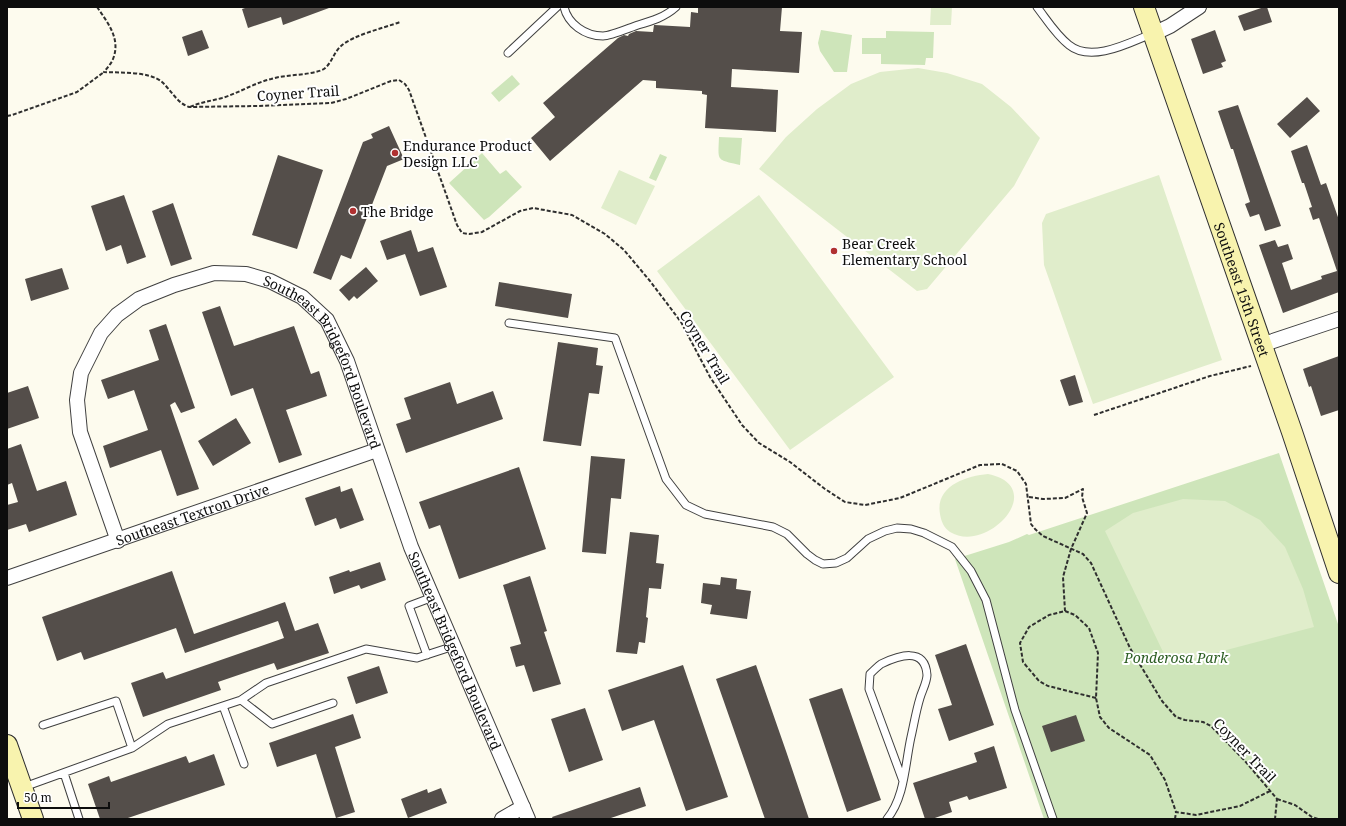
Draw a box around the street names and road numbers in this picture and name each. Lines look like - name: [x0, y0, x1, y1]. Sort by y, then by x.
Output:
- street label: Coyner Trail: [256, 81, 341, 105]
- street label: Southeast 15th Street: [1210, 220, 1275, 359]
- street label: Southeast Bridgeford Boulevard: [261, 270, 386, 452]
- street label: Coyner Trail: [676, 307, 735, 388]
- street label: Southeast Textron Drive: [113, 479, 272, 549]
- street label: Southeast Bridgeford Boulevard: [404, 548, 507, 753]
- street label: Coyner Trail: [1209, 714, 1281, 787]

